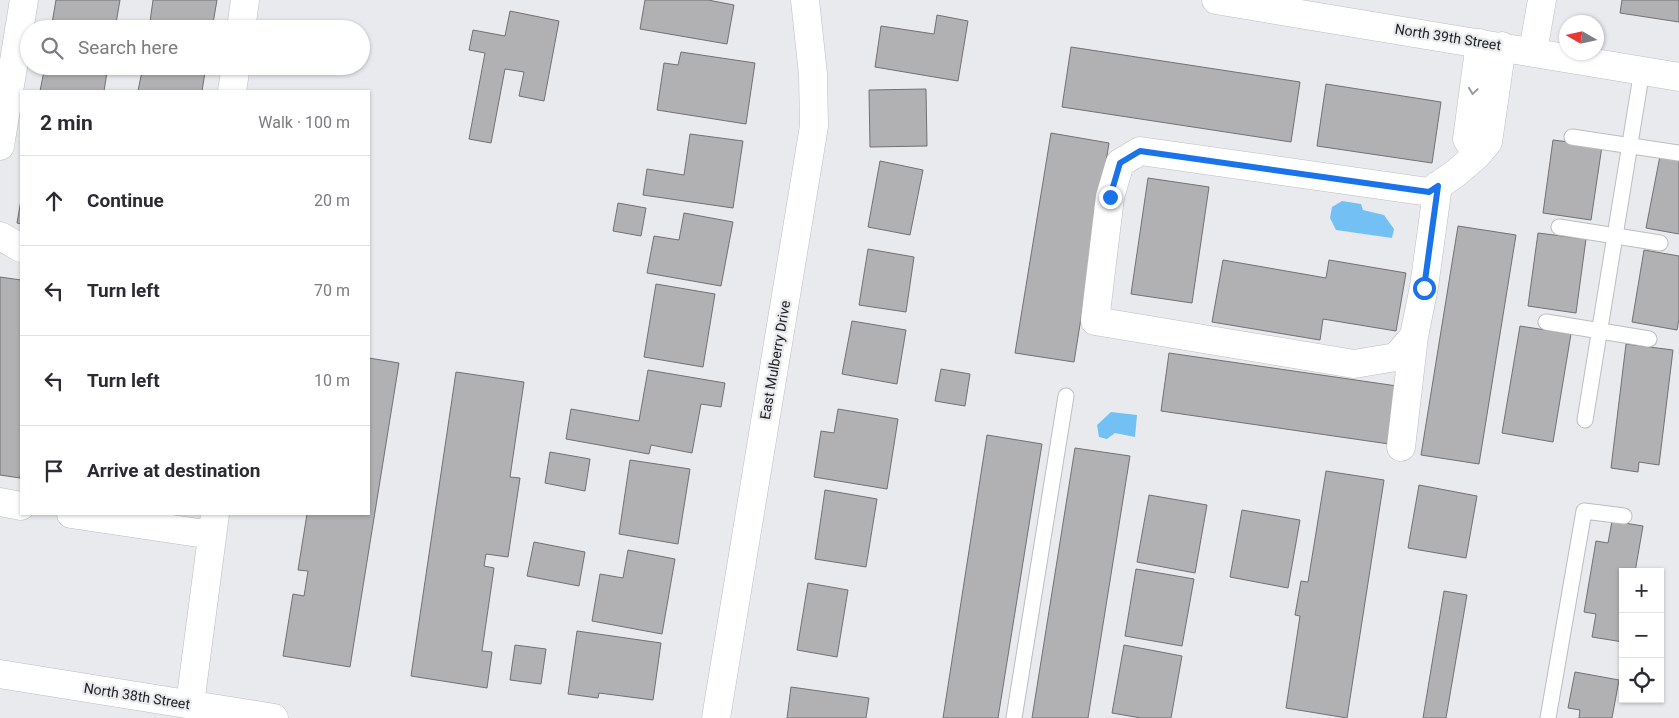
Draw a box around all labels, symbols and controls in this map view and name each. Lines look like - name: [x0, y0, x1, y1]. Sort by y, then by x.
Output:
- north arrow: [1559, 15, 1604, 60]
- search box: [20, 20, 370, 75]
- street label: North 39th Street: [1394, 21, 1503, 53]
- icon: search: [38, 34, 66, 62]
- text: Search here: [78, 36, 178, 59]
- one-way arrow: [1469, 87, 1479, 95]
- text: 2 min: [40, 111, 93, 135]
- text: Walk · 100 m: [258, 113, 350, 132]
- route end: [1099, 186, 1122, 209]
- icon: ahead: [40, 187, 68, 215]
- text: Continue: [87, 189, 164, 212]
- text: 20 m: [314, 191, 350, 210]
- icon: left: [40, 277, 68, 305]
- route start: [1413, 277, 1436, 300]
- text: Turn left: [87, 279, 160, 302]
- text: 70 m: [314, 281, 350, 300]
- street label: East Mulberry Drive: [757, 299, 793, 421]
- icon: left: [40, 367, 68, 395]
- text: Turn left: [87, 369, 160, 392]
- text: 10 m: [314, 371, 350, 390]
- icon: arrive: [40, 457, 68, 485]
- text: Arrive at destination: [87, 459, 260, 482]
- map controls: [1619, 568, 1664, 703]
- button: +: [1619, 568, 1664, 613]
- button: −: [1619, 613, 1664, 658]
- button: locate: [1619, 658, 1664, 703]
- street label: North 38th Street: [83, 680, 192, 712]

